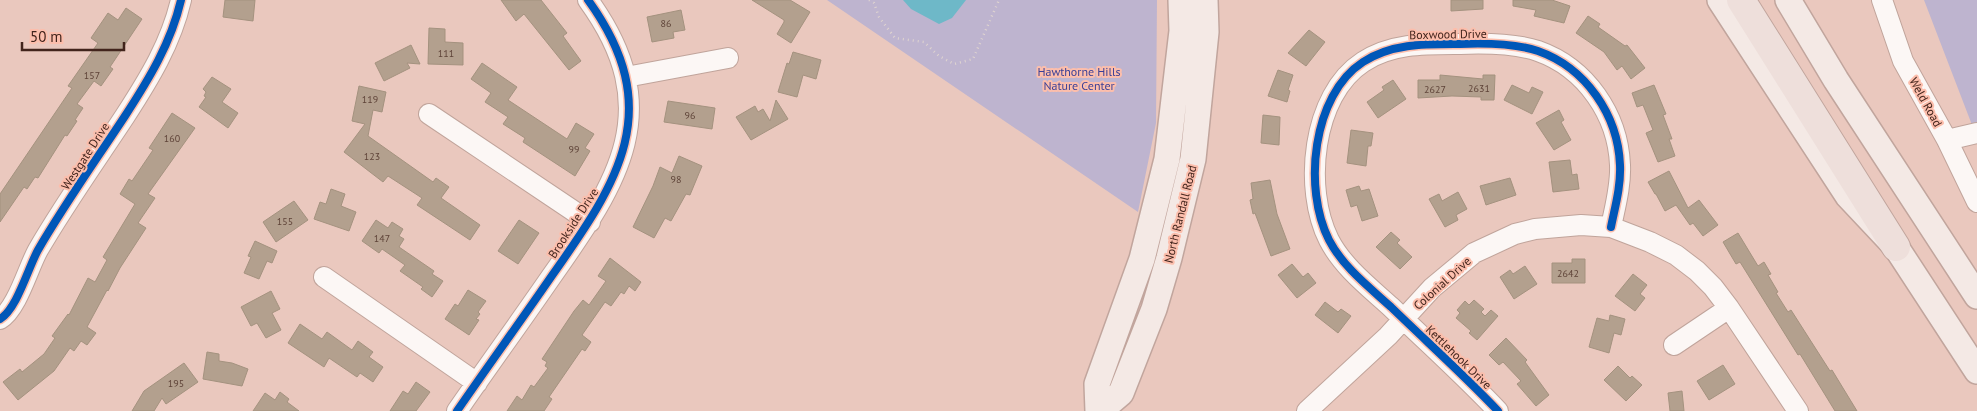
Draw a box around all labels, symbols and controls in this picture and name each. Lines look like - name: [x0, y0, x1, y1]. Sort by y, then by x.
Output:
- house number: 86: [661, 17, 671, 30]
- scale bar: [22, 20, 125, 52]
- street label: Boxwood Drive: [1409, 26, 1487, 42]
- text: 50 m: [30, 27, 63, 46]
- house number: 111: [438, 47, 454, 60]
- park label: Hawthorne Hills Nature Center: [1037, 64, 1121, 93]
- house number: 157: [84, 69, 100, 82]
- street label: Weld Road: [1906, 75, 1946, 129]
- house number: 2631: [1468, 82, 1490, 95]
- house number: 2627: [1424, 83, 1446, 96]
- house number: 119: [362, 93, 378, 106]
- house number: 96: [685, 109, 695, 122]
- street label: Westgate Drive: [58, 120, 112, 192]
- house number: 160: [164, 132, 181, 145]
- house number: 99: [569, 143, 579, 156]
- house number: 123: [364, 150, 380, 163]
- street label: North Randall Road: [1161, 163, 1199, 265]
- house number: 98: [671, 173, 681, 186]
- street label: Brookside Drive: [545, 185, 601, 261]
- house number: 155: [277, 215, 293, 228]
- house number: 147: [374, 232, 390, 245]
- street label: Colonial Drive: [1410, 253, 1474, 313]
- house number: 2642: [1557, 267, 1579, 280]
- street label: Kettlehook Drive: [1423, 322, 1495, 392]
- house number: 195: [168, 377, 184, 390]

